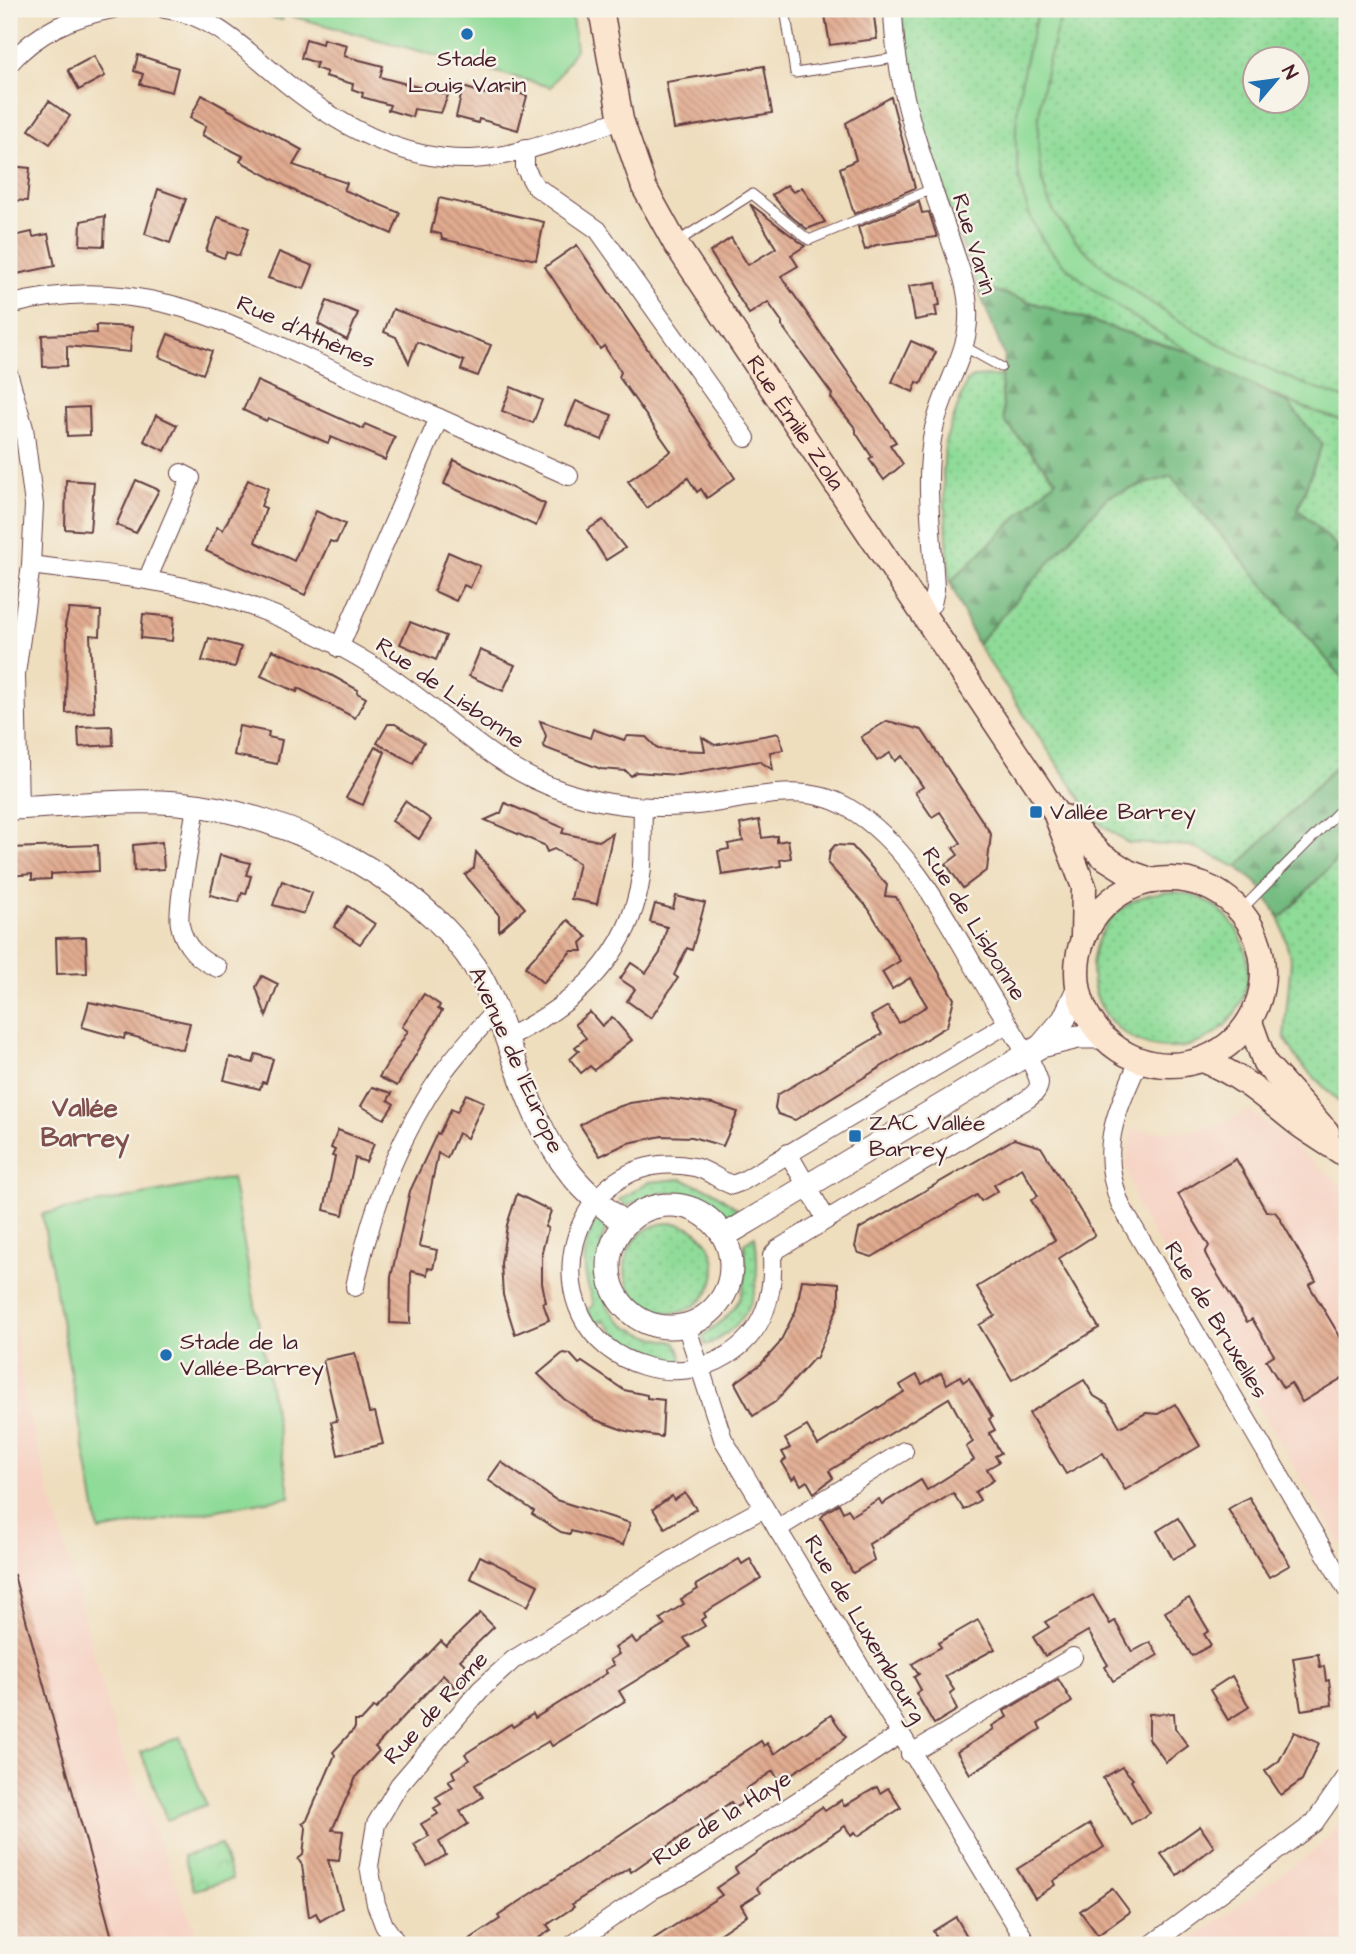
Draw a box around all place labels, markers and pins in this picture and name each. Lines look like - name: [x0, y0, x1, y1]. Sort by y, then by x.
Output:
- marker: Stade Louis Varin: [459, 26, 475, 42]
- place label: Stade Louis Varin: [408, 43, 526, 101]
- place label: Vallée Barrey: [1050, 796, 1196, 829]
- marker: Vallée Barrey: [1028, 804, 1044, 820]
- place label: ZAC Vallée Barrey: [869, 1107, 986, 1166]
- marker: ZAC Vallée Barrey: [847, 1128, 863, 1144]
- place label: Stade de la Vallée-Barrey: [180, 1326, 324, 1385]
- marker: Stade de la Vallée-Barrey: [158, 1347, 174, 1363]

